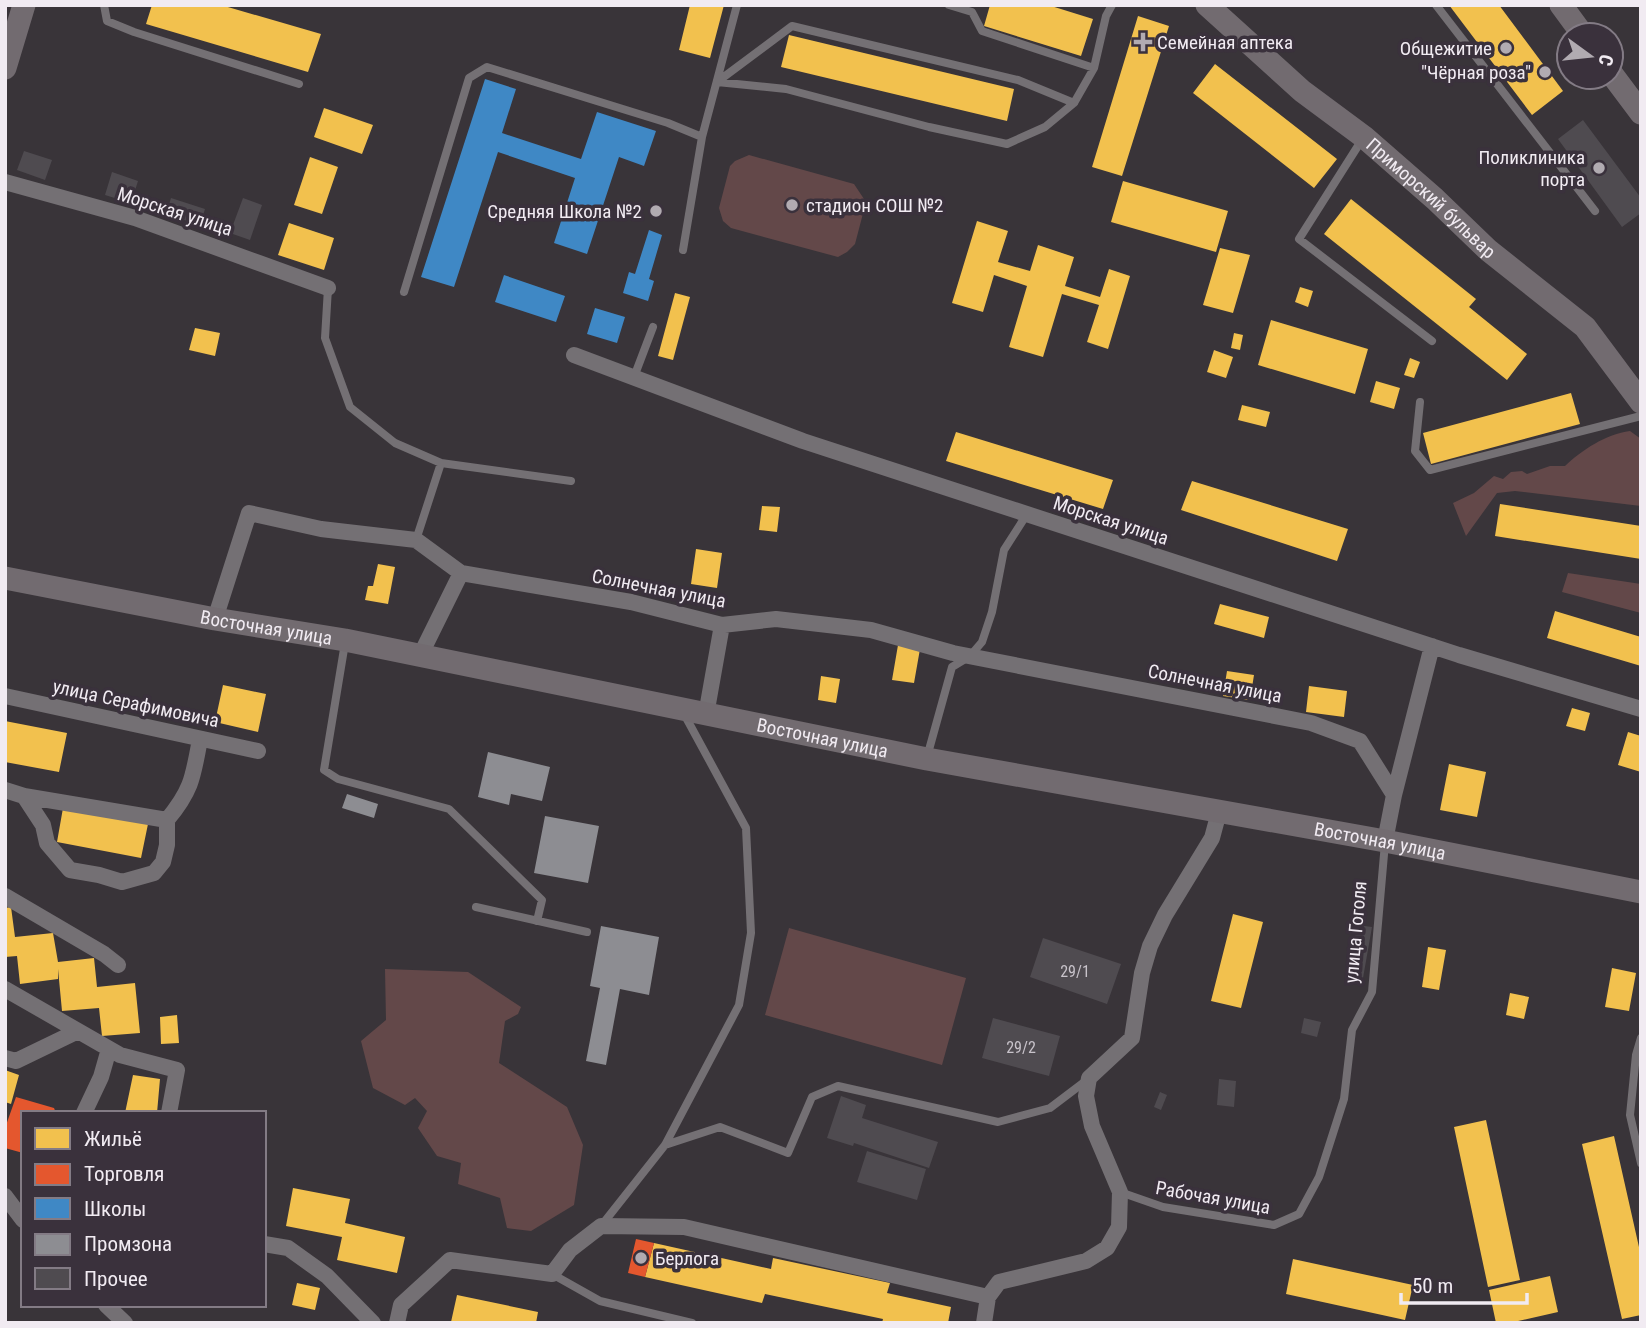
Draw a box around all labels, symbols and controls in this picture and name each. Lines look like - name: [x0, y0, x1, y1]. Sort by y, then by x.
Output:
- north arrow: [1555, 21, 1625, 91]
- place label: Семейная аптека: [1157, 31, 1293, 54]
- marker: Семейная аптека: [1135, 34, 1151, 50]
- place label: Общежитие: [1400, 37, 1492, 60]
- marker: Общежитие: [1498, 40, 1514, 56]
- text: С: [1593, 52, 1618, 69]
- place label: "Чёрная роза": [1421, 61, 1531, 84]
- marker: "Чёрная роза": [1537, 64, 1553, 80]
- street label: Приморский бульвар: [1361, 133, 1500, 263]
- place label: Поликлиника порта: [1478, 146, 1585, 191]
- marker: Поликлиника порта: [1591, 160, 1607, 176]
- street label: Морская улица: [114, 182, 235, 241]
- place label: стадион СОШ №2: [806, 194, 944, 217]
- marker: стадион СОШ №2: [784, 197, 800, 213]
- place label: Средняя Школа №2: [487, 200, 642, 223]
- marker: Средняя Школа №2: [648, 203, 664, 219]
- street label: Морская улица: [1050, 491, 1171, 550]
- street label: Солнечная улица: [590, 564, 728, 613]
- street label: Восточная улица: [198, 605, 334, 650]
- street label: Солнечная улица: [1146, 659, 1284, 708]
- street label: улица Серафимовича: [51, 675, 221, 732]
- street label: Восточная улица: [755, 713, 890, 763]
- street label: Восточная улица: [1312, 818, 1448, 865]
- street label: улица Гоголя: [1340, 880, 1371, 984]
- house number: 29/1: [1060, 962, 1090, 981]
- house number: 29/2: [1006, 1038, 1036, 1057]
- legend: [21, 1111, 266, 1307]
- text: Жильё: [84, 1127, 142, 1151]
- text: Торговля: [84, 1162, 164, 1186]
- street label: Рабочая улица: [1154, 1176, 1272, 1219]
- text: Школы: [84, 1197, 146, 1221]
- text: Промзона: [84, 1232, 172, 1256]
- place label: Берлога: [655, 1247, 719, 1270]
- marker: Берлога: [633, 1250, 649, 1266]
- scale bar: [1401, 1262, 1527, 1306]
- text: Прочее: [84, 1267, 148, 1291]
- text: 50 m: [1412, 1274, 1453, 1298]

